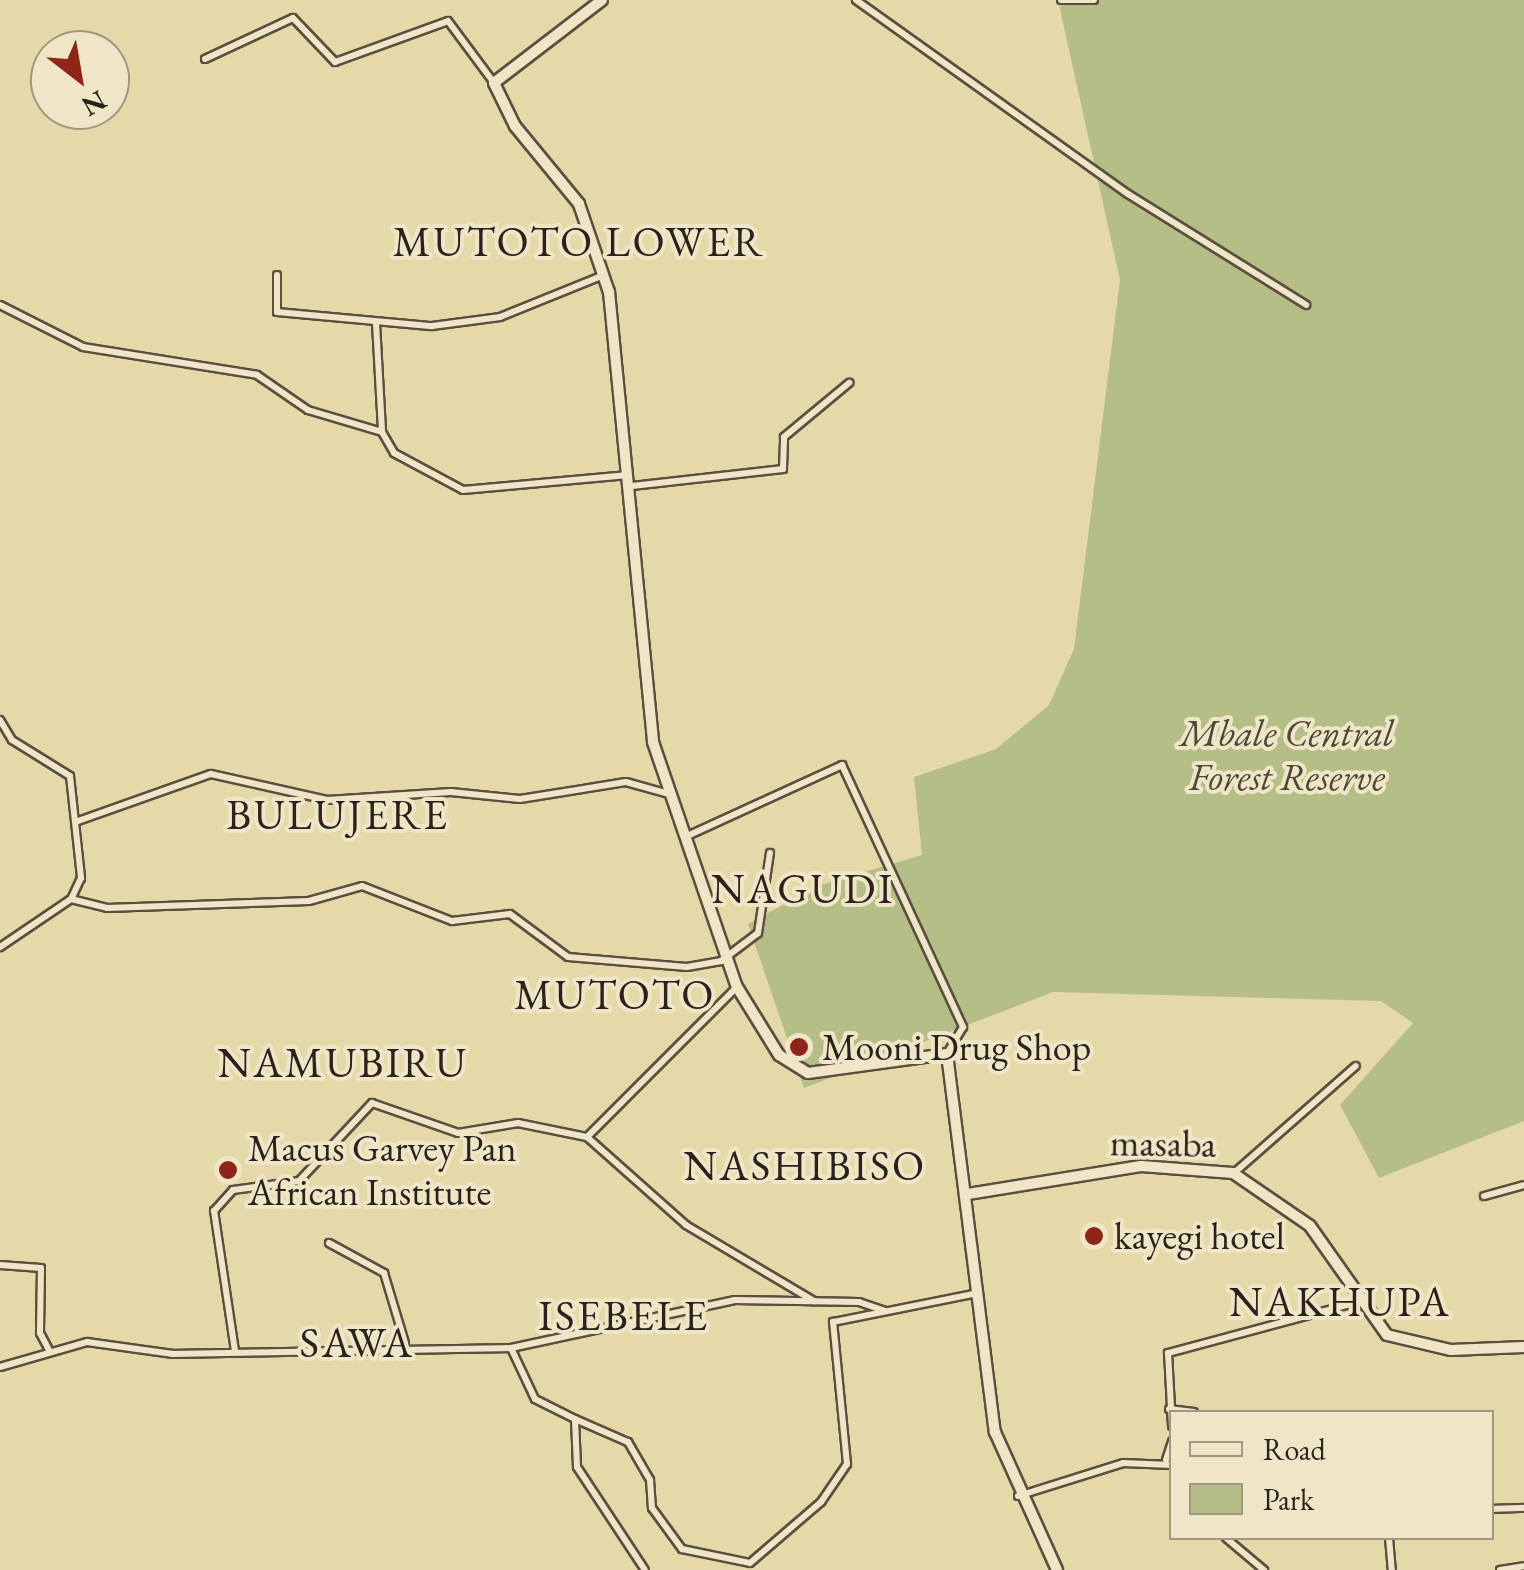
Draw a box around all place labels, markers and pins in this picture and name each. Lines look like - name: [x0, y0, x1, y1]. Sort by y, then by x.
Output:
- place label: Mooni Drug Shop: [822, 1024, 1091, 1070]
- marker: Mooni Drug Shop: [786, 1034, 812, 1060]
- place label: Macus Garvey Pan African Institute: [248, 1125, 517, 1214]
- marker: Macus Garvey Pan African Institute: [217, 1159, 239, 1181]
- place label: kayegi hotel: [1114, 1213, 1285, 1259]
- marker: kayegi hotel: [1083, 1225, 1105, 1247]

